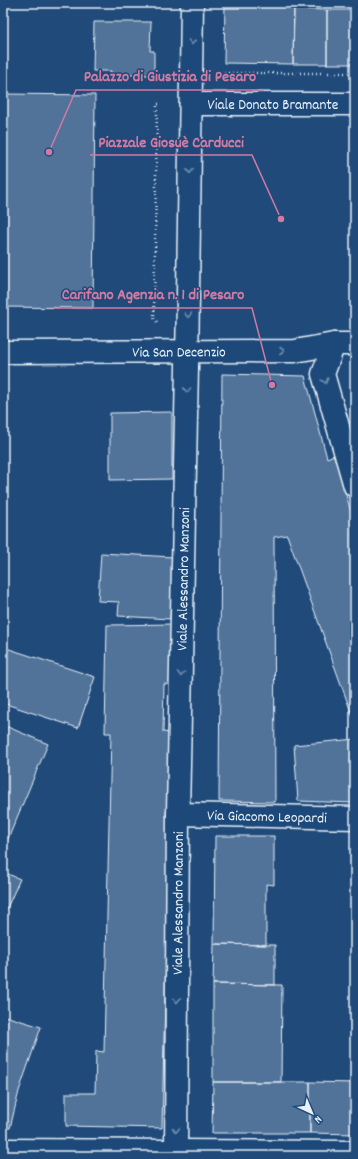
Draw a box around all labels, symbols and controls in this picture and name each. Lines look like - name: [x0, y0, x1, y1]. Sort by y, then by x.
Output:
- one-way arrow: [187, 39, 196, 45]
- callout: Palazzo di Giustizia di Pesaro: [76, 62, 264, 90]
- text: Palazzo di Giustizia di Pesaro: [84, 66, 256, 89]
- street label: Viale Donato Bramante: [208, 95, 339, 117]
- callout: Piazzale Giosuè Carducci: [90, 127, 252, 155]
- text: Piazzale Giosuè Carducci: [98, 132, 244, 155]
- one-way arrow: [186, 168, 194, 174]
- callout: Carifano Agenzia n. 1 di Pesaro: [53, 280, 252, 308]
- text: Carifano Agenzia n. 1 di Pesaro: [62, 284, 244, 307]
- one-way arrow: [184, 312, 192, 318]
- street label: Via San Decenzio: [132, 342, 226, 365]
- one-way arrow: [279, 347, 285, 355]
- one-way arrow: [320, 377, 329, 384]
- one-way arrow: [183, 387, 191, 393]
- street label: Viale Alessandro Manzoni: [172, 507, 197, 651]
- one-way arrow: [177, 671, 185, 677]
- street label: Via Giacomo Leopardi: [207, 806, 327, 830]
- street label: Viale Alessandro Manzoni: [168, 831, 191, 975]
- one-way arrow: [173, 997, 181, 1003]
- north arrow: [292, 1093, 332, 1133]
- text: N: [310, 1111, 325, 1127]
- one-way arrow: [172, 1127, 181, 1133]

